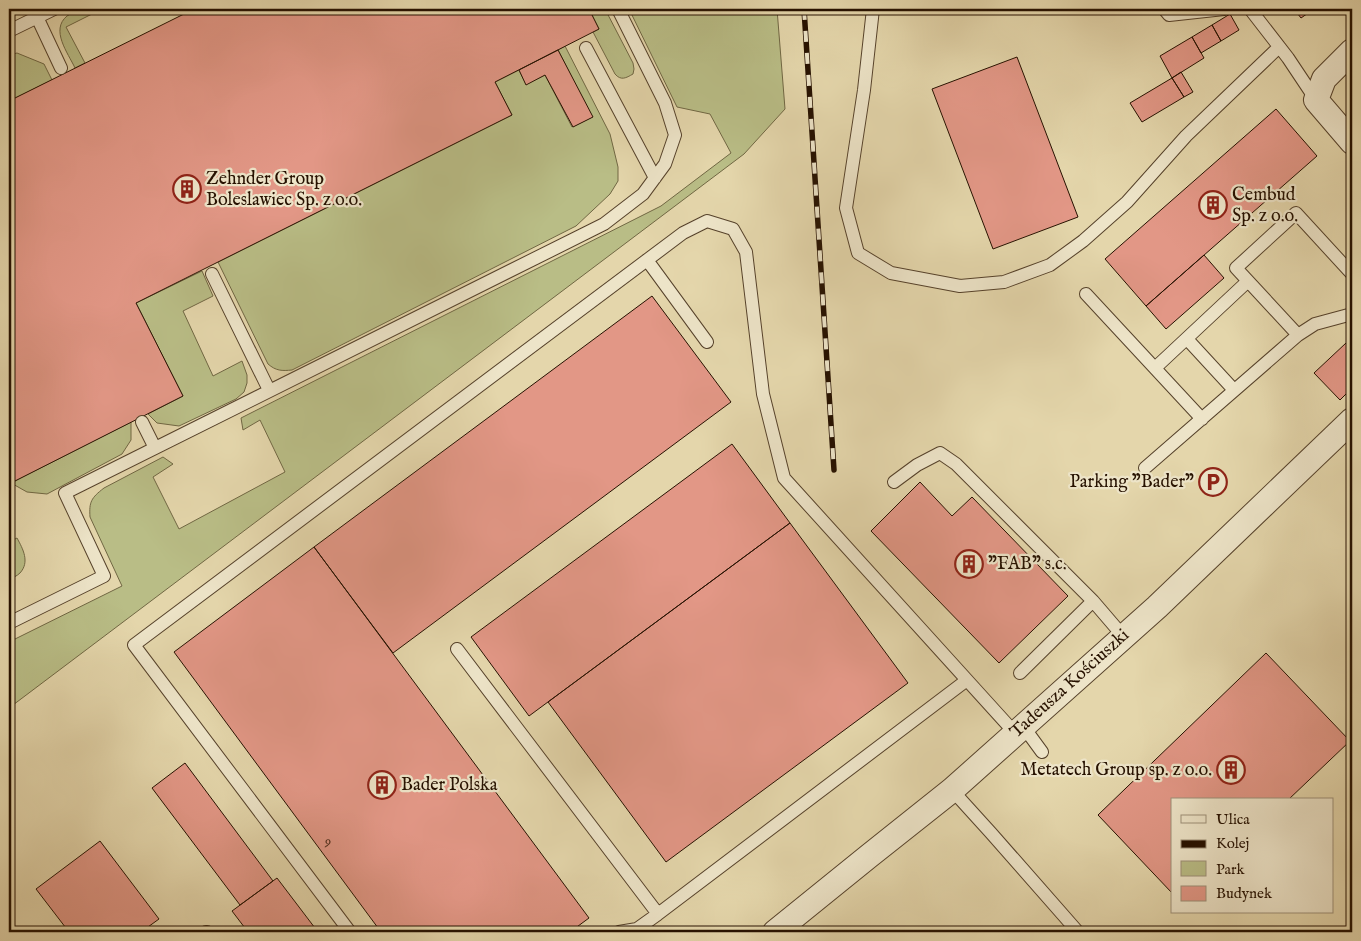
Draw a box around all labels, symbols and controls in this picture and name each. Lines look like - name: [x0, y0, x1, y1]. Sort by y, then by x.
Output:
- place label: Zehnder Group Boleslawiec Sp. z o.o.: [206, 168, 362, 212]
- building icon: Zehnder Group Boleslawiec Sp. z o.o.: [172, 174, 202, 204]
- place label: Cembud Sp. z o.o.: [1232, 184, 1298, 228]
- building icon: Cembud Sp. z o.o.: [1198, 190, 1228, 220]
- parking icon: Parking "Bader": [1198, 467, 1228, 497]
- place label: Parking "Bader": [1070, 471, 1194, 494]
- building icon: "FAB" s.c.: [954, 549, 984, 579]
- place label: "FAB" s.c.: [988, 553, 1067, 576]
- street label: Tadeusza Kościuszki: [1005, 624, 1135, 744]
- building icon: Metatech Group sp. z o.o.: [1216, 755, 1246, 785]
- place label: Metatech Group sp. z o.o.: [1021, 759, 1212, 782]
- building icon: Bader Polska: [367, 770, 397, 800]
- place label: Bader Polska: [401, 774, 498, 797]
- legend: [1171, 798, 1334, 914]
- text: Ulica: [1216, 810, 1250, 829]
- house number: 9: [324, 832, 331, 851]
- text: Kolej: [1216, 834, 1249, 853]
- text: Park: [1216, 860, 1246, 879]
- text: Budynek: [1216, 884, 1273, 903]

